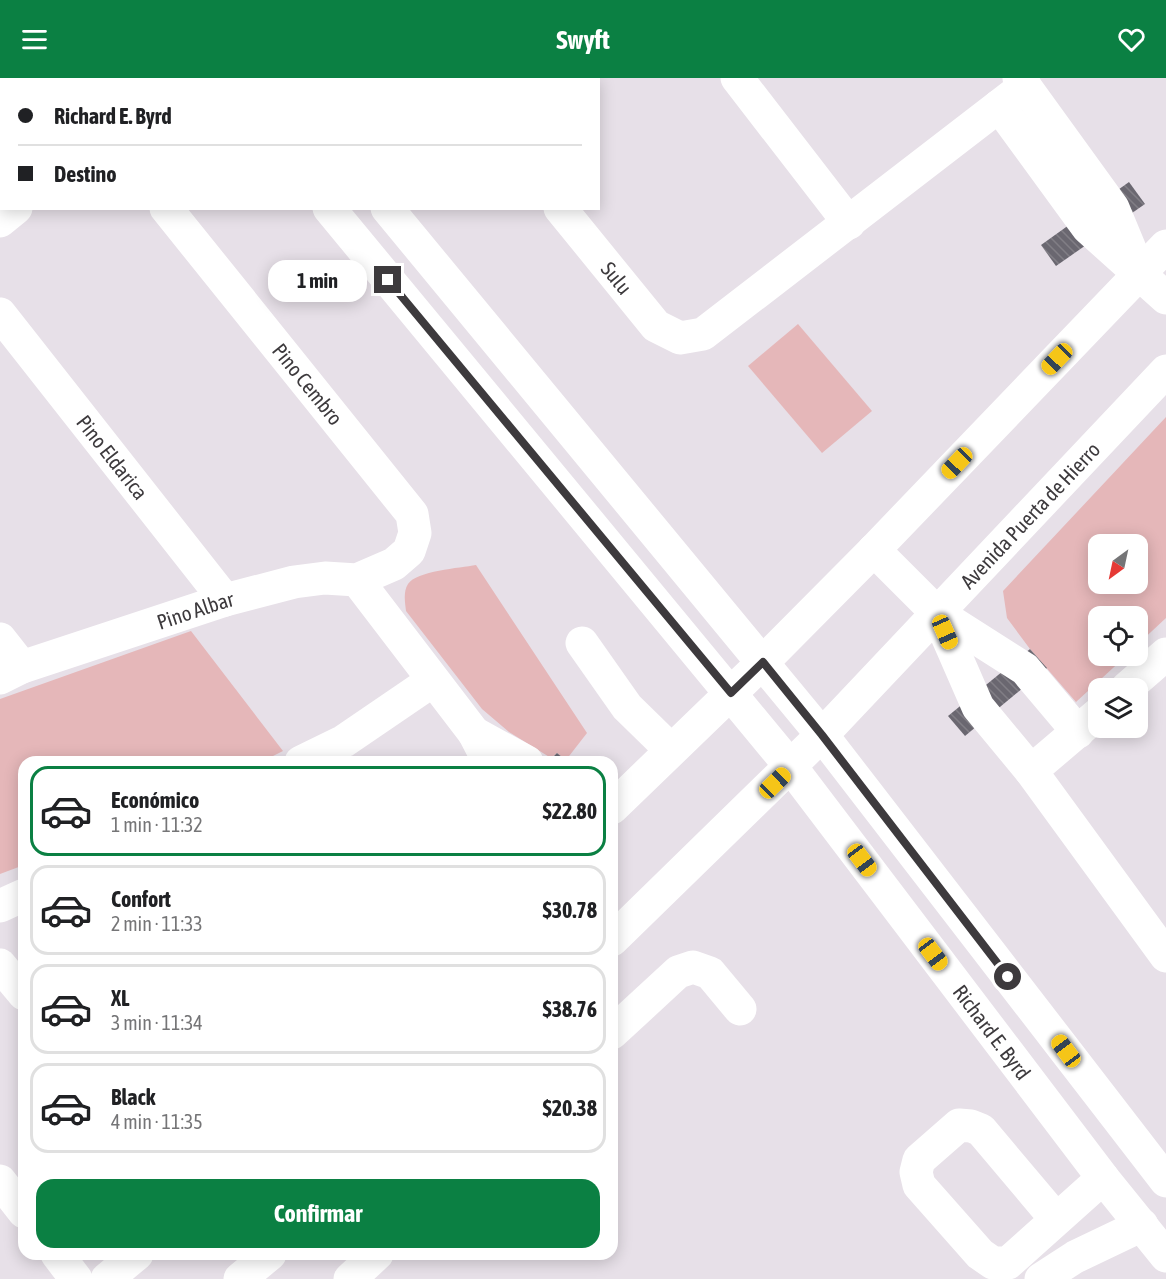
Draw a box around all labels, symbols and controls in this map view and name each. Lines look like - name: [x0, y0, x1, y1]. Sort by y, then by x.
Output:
- icon: menu: [18, 23, 51, 56]
- icon: heart: [1115, 23, 1148, 56]
- text: Swyft: [556, 24, 610, 55]
- text: Richard E. Byrd: [54, 103, 172, 129]
- text: Destino: [54, 161, 116, 187]
- street label: Sulu: [597, 257, 637, 299]
- callout: 1 min: [268, 259, 367, 301]
- route end: [374, 266, 401, 293]
- text: 1 min: [297, 269, 338, 292]
- street label: Pino Cembro: [268, 338, 348, 430]
- car: [1038, 340, 1076, 378]
- street label: Pino Eldarica: [72, 410, 153, 504]
- street label: Avenida Puerta de Hierro: [955, 437, 1104, 593]
- car: [938, 444, 976, 482]
- north arrow: [1088, 534, 1148, 594]
- map controls: [1088, 534, 1148, 738]
- street label: Pino Albar: [154, 586, 237, 634]
- button: locate: [1088, 606, 1148, 666]
- car: [929, 612, 961, 652]
- button: layers: [1088, 678, 1148, 738]
- car: [756, 764, 794, 802]
- icon: car: [39, 784, 93, 838]
- text: Económico: [111, 787, 199, 813]
- text: $22.80: [542, 798, 597, 824]
- text: 1 min · 11:32: [111, 813, 203, 836]
- car: [844, 840, 880, 880]
- icon: car: [39, 883, 93, 937]
- text: Confort: [111, 886, 171, 912]
- text: $30.78: [542, 897, 597, 923]
- text: 2 min · 11:33: [111, 912, 203, 935]
- car: [915, 934, 951, 974]
- route start: [994, 963, 1021, 990]
- street label: Richard E. Byrd: [949, 980, 1036, 1084]
- icon: car: [39, 982, 93, 1036]
- text: XL: [111, 985, 129, 1011]
- text: $38.76: [542, 996, 597, 1022]
- text: 3 min · 11:34: [111, 1011, 203, 1034]
- car: [1048, 1031, 1084, 1071]
- icon: car: [39, 1081, 93, 1135]
- text: Black: [111, 1084, 155, 1110]
- text: $20.38: [542, 1095, 597, 1121]
- text: 4 min · 11:35: [111, 1110, 203, 1133]
- button: Confirmar: [36, 1179, 600, 1248]

